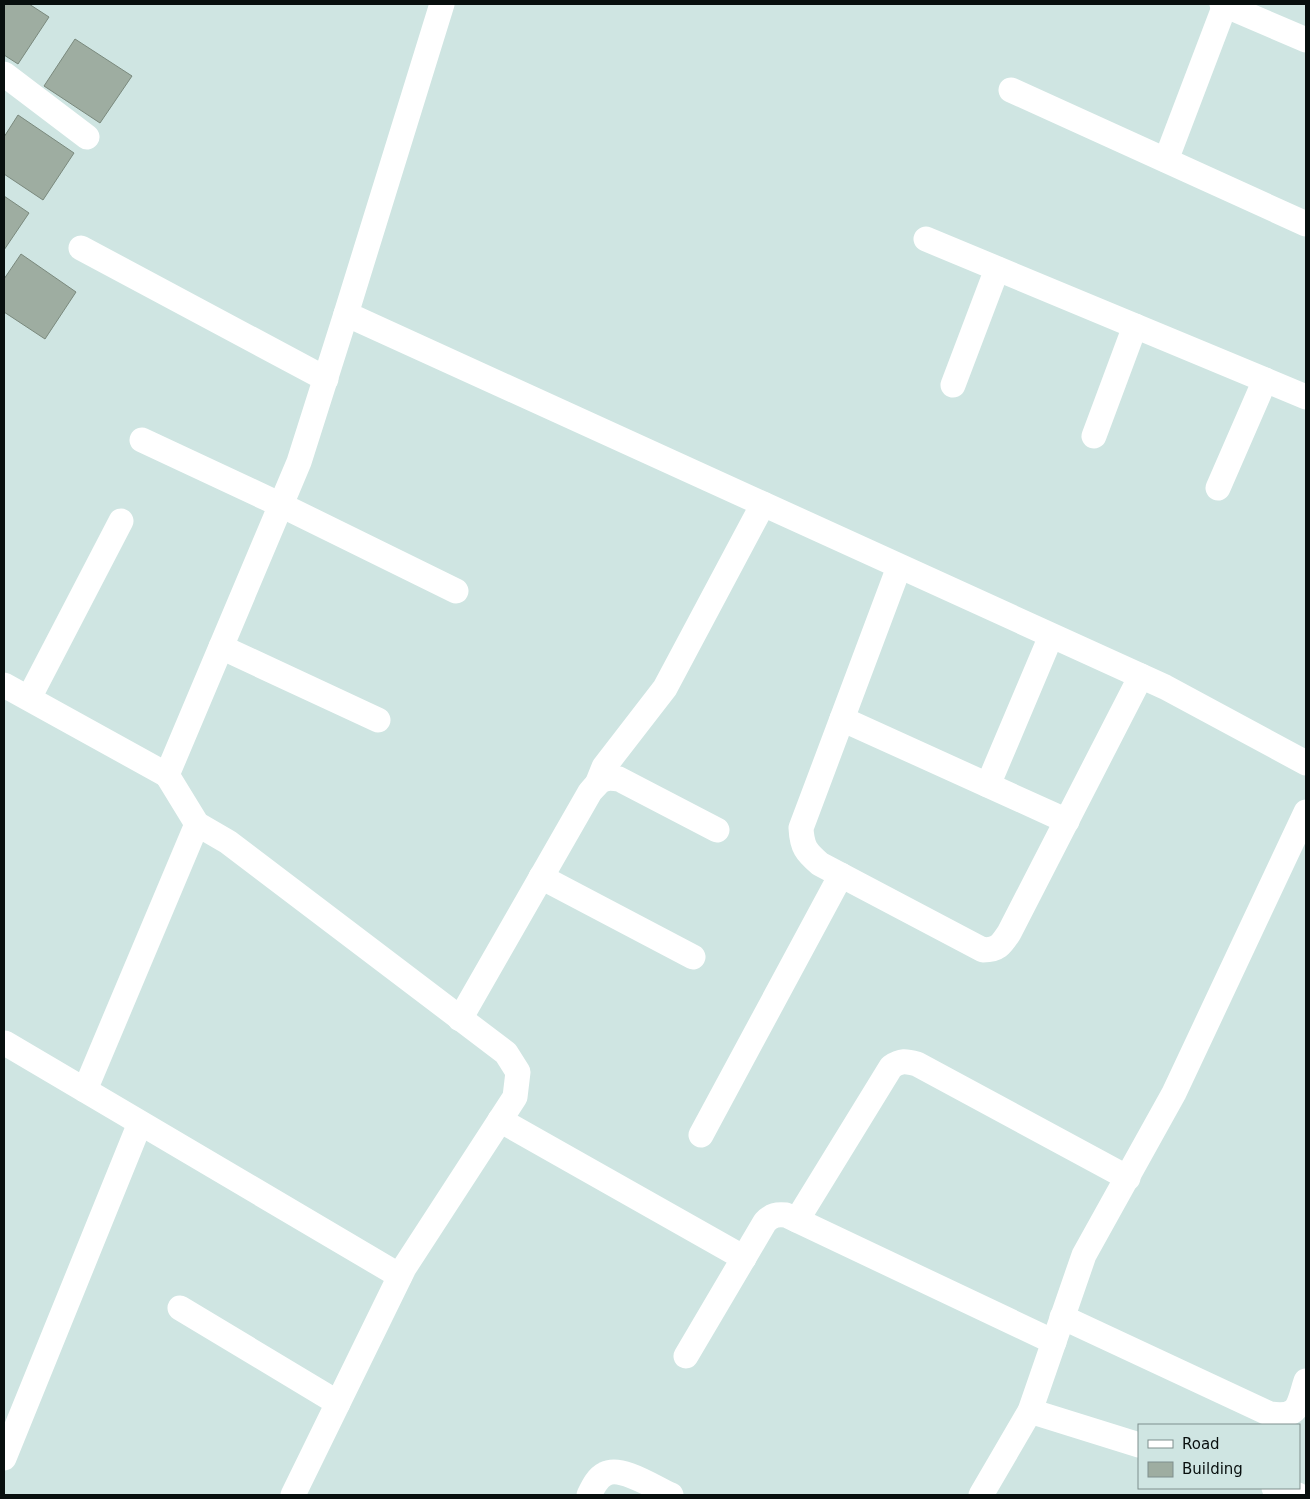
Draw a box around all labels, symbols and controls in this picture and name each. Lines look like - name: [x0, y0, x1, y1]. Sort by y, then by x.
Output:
- legend: [1138, 1424, 1300, 1489]
- text: Road: [1182, 1435, 1220, 1453]
- text: Building: [1182, 1460, 1243, 1478]

